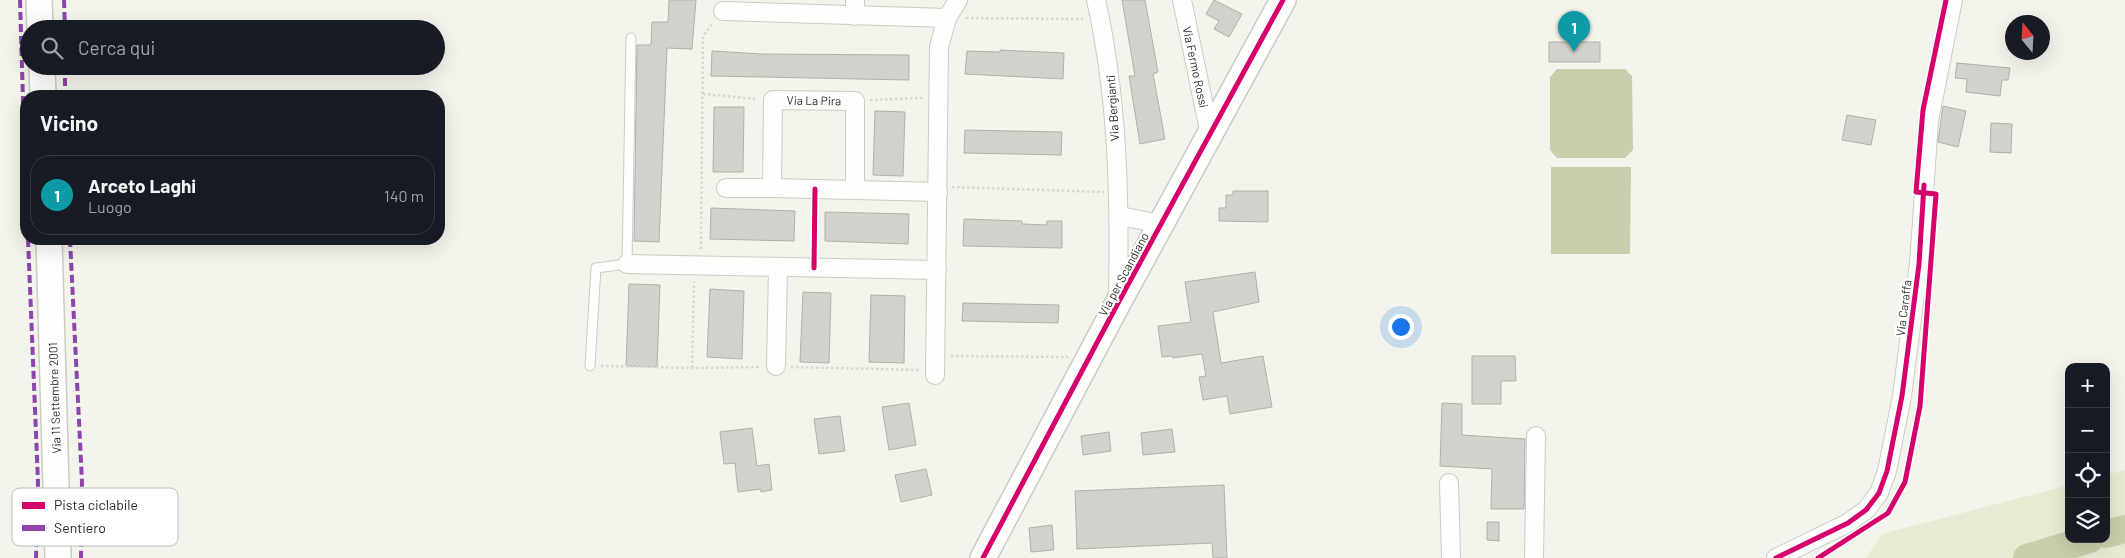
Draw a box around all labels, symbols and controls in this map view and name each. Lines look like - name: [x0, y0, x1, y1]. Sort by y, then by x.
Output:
- pin: 1: [1558, 11, 1590, 52]
- north arrow: [2005, 15, 2050, 60]
- search box: [20, 20, 445, 75]
- street label: Via Fermo Rossi: [1181, 25, 1211, 109]
- icon: search: [38, 34, 66, 62]
- text: Cerca qui: [78, 36, 155, 59]
- street label: Via Bergianti: [1103, 74, 1121, 142]
- street label: Via La Pira: [787, 93, 841, 107]
- text: Vicino: [40, 110, 98, 135]
- text: Arceto Laghi: [88, 174, 196, 197]
- text: 1: [54, 186, 60, 205]
- text: 140 m: [384, 186, 424, 205]
- text: Luogo: [88, 197, 132, 216]
- street label: Via per Scandiano: [1095, 230, 1151, 318]
- street label: Via Caraffa: [1893, 279, 1913, 337]
- your location: [1388, 314, 1414, 340]
- street label: Via 11 Settembre 2001: [45, 342, 63, 454]
- map controls: [2065, 363, 2110, 543]
- button: +: [2065, 363, 2110, 408]
- button: −: [2065, 408, 2110, 453]
- button: locate: [2065, 453, 2110, 498]
- legend: [12, 488, 178, 546]
- text: Pista ciclabile: [54, 496, 138, 513]
- button: layers: [2065, 498, 2110, 543]
- text: Sentiero: [54, 519, 106, 536]

